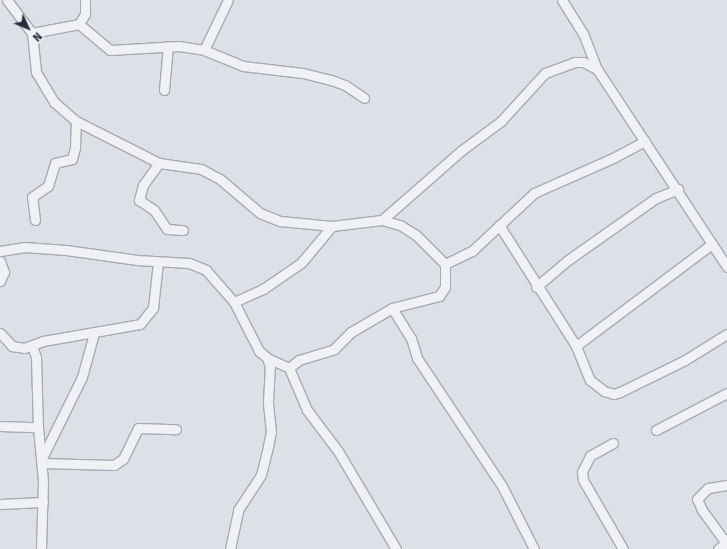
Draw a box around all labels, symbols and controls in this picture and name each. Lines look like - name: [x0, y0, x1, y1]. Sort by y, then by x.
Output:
- north arrow: [8, 8, 48, 48]
- text: N: [30, 30, 44, 44]

